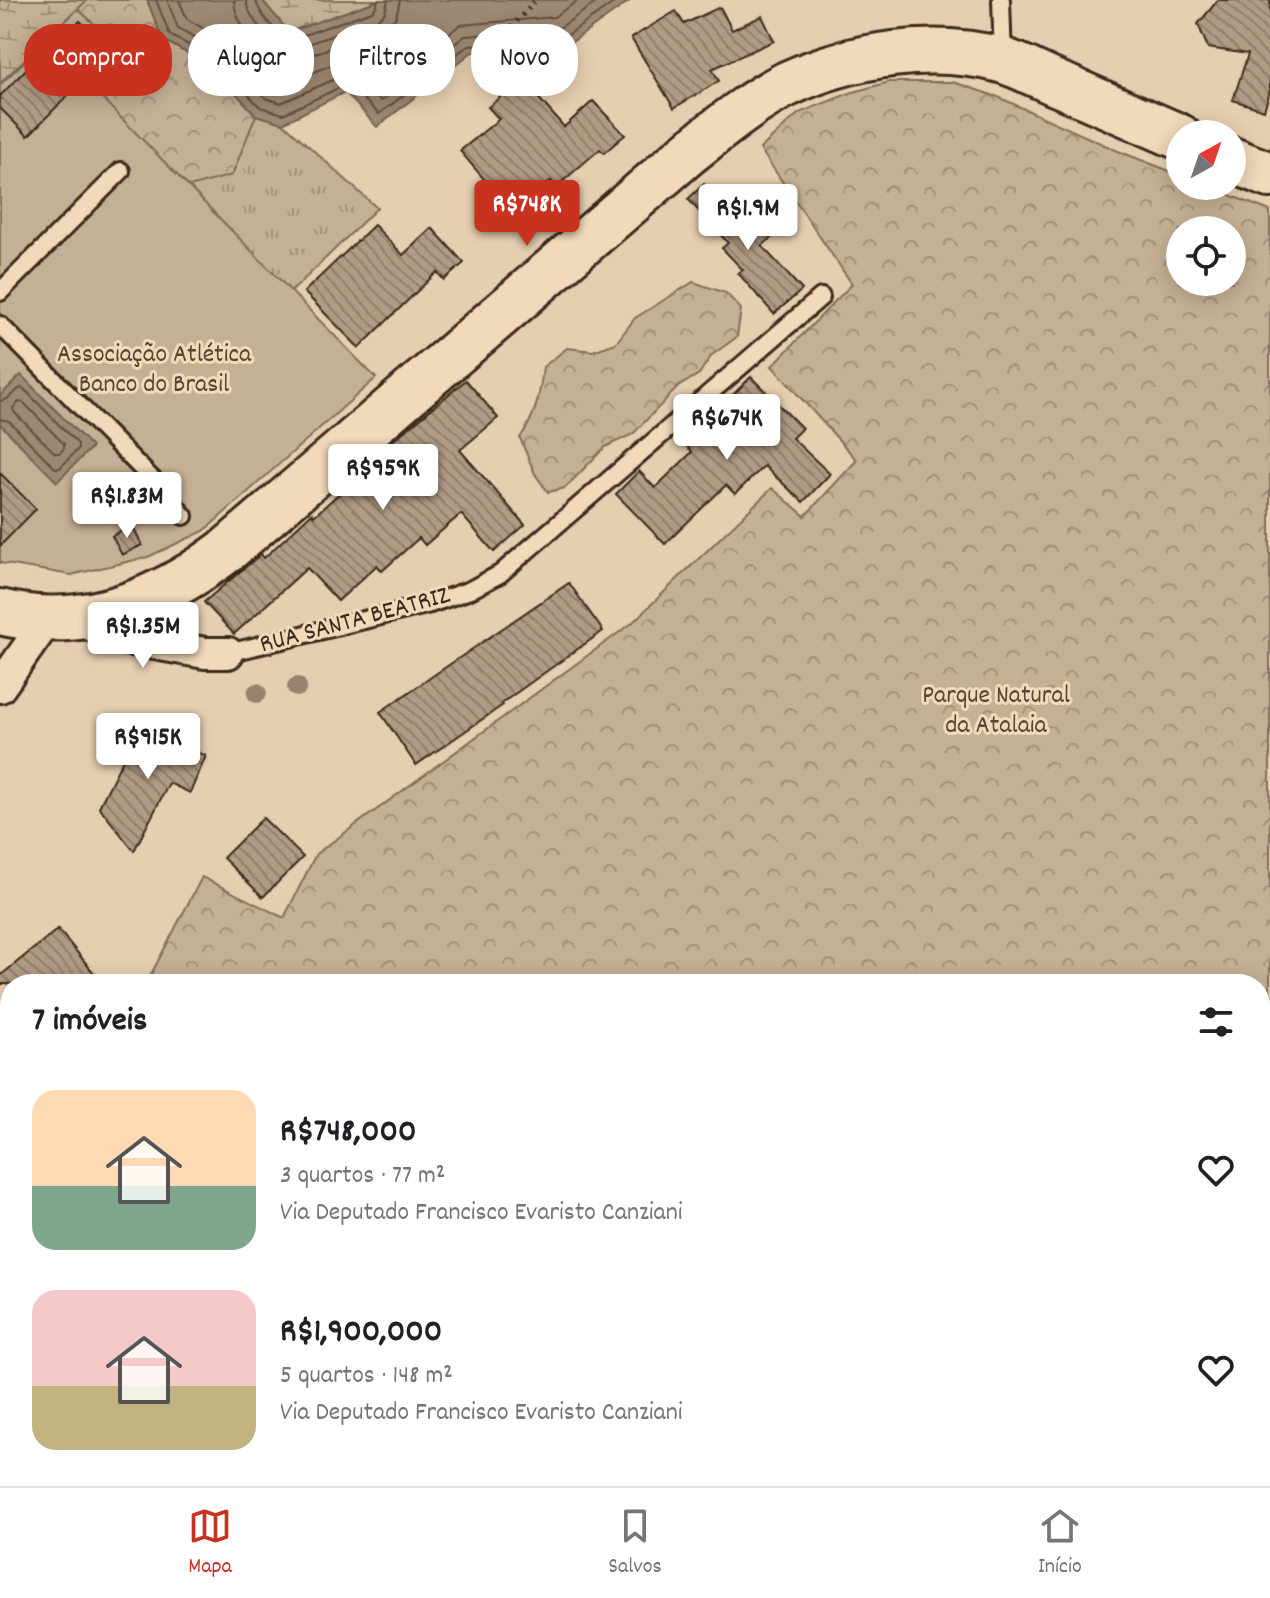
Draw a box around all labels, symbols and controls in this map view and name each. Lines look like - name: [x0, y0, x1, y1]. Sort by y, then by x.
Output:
- chip: Comprar: [24, 24, 172, 96]
- chip: Alugar: [188, 24, 314, 96]
- chip: Filtros: [330, 24, 455, 96]
- chip: Novo: [471, 24, 578, 96]
- north arrow: [1166, 120, 1246, 200]
- map controls: [1166, 120, 1246, 296]
- pin: R$748K: [462, 180, 592, 248]
- pin: R$1.9M: [683, 184, 813, 252]
- text: R$748K: [492, 187, 562, 224]
- text: R$1.9M: [717, 191, 780, 228]
- button: locate: [1166, 216, 1246, 296]
- park label: Associação Atlética Banco do Brasil: [57, 337, 252, 404]
- pin: R$674K: [662, 394, 792, 462]
- text: R$674K: [691, 401, 763, 438]
- pin: R$959K: [318, 444, 448, 512]
- text: R$959K: [346, 451, 420, 488]
- pin: R$1.83M: [53, 472, 201, 540]
- text: R$1.83M: [90, 479, 164, 516]
- street label: RUA SANTA BEATRIZ: [256, 578, 455, 664]
- pin: R$1.35M: [69, 602, 217, 670]
- text: R$1.35M: [106, 609, 180, 646]
- park label: Parque Natural da Atalaia: [922, 678, 1070, 745]
- pin: R$915K: [83, 713, 213, 781]
- text: R$915K: [114, 720, 182, 757]
- text: 7 imóveis: [32, 998, 147, 1047]
- icon: filters: [1194, 1000, 1238, 1044]
- text: R$748,000: [280, 1109, 417, 1158]
- icon: home: [96, 1122, 192, 1218]
- icon: heart: [1194, 1148, 1238, 1192]
- text: 3 quartos · 77 m²: [280, 1158, 445, 1195]
- text: Via Deputado Francisco Evaristo Canziani: [280, 1195, 683, 1232]
- text: R$1,900,000: [280, 1309, 442, 1358]
- icon: home: [96, 1322, 192, 1418]
- icon: heart: [1194, 1348, 1238, 1392]
- text: 5 quartos · 148 m²: [280, 1358, 453, 1395]
- text: Via Deputado Francisco Evaristo Canziani: [280, 1395, 683, 1432]
- tab: Mapa: [188, 1504, 232, 1583]
- tab: Salvos: [608, 1504, 662, 1583]
- tab: Início: [1038, 1504, 1082, 1583]

